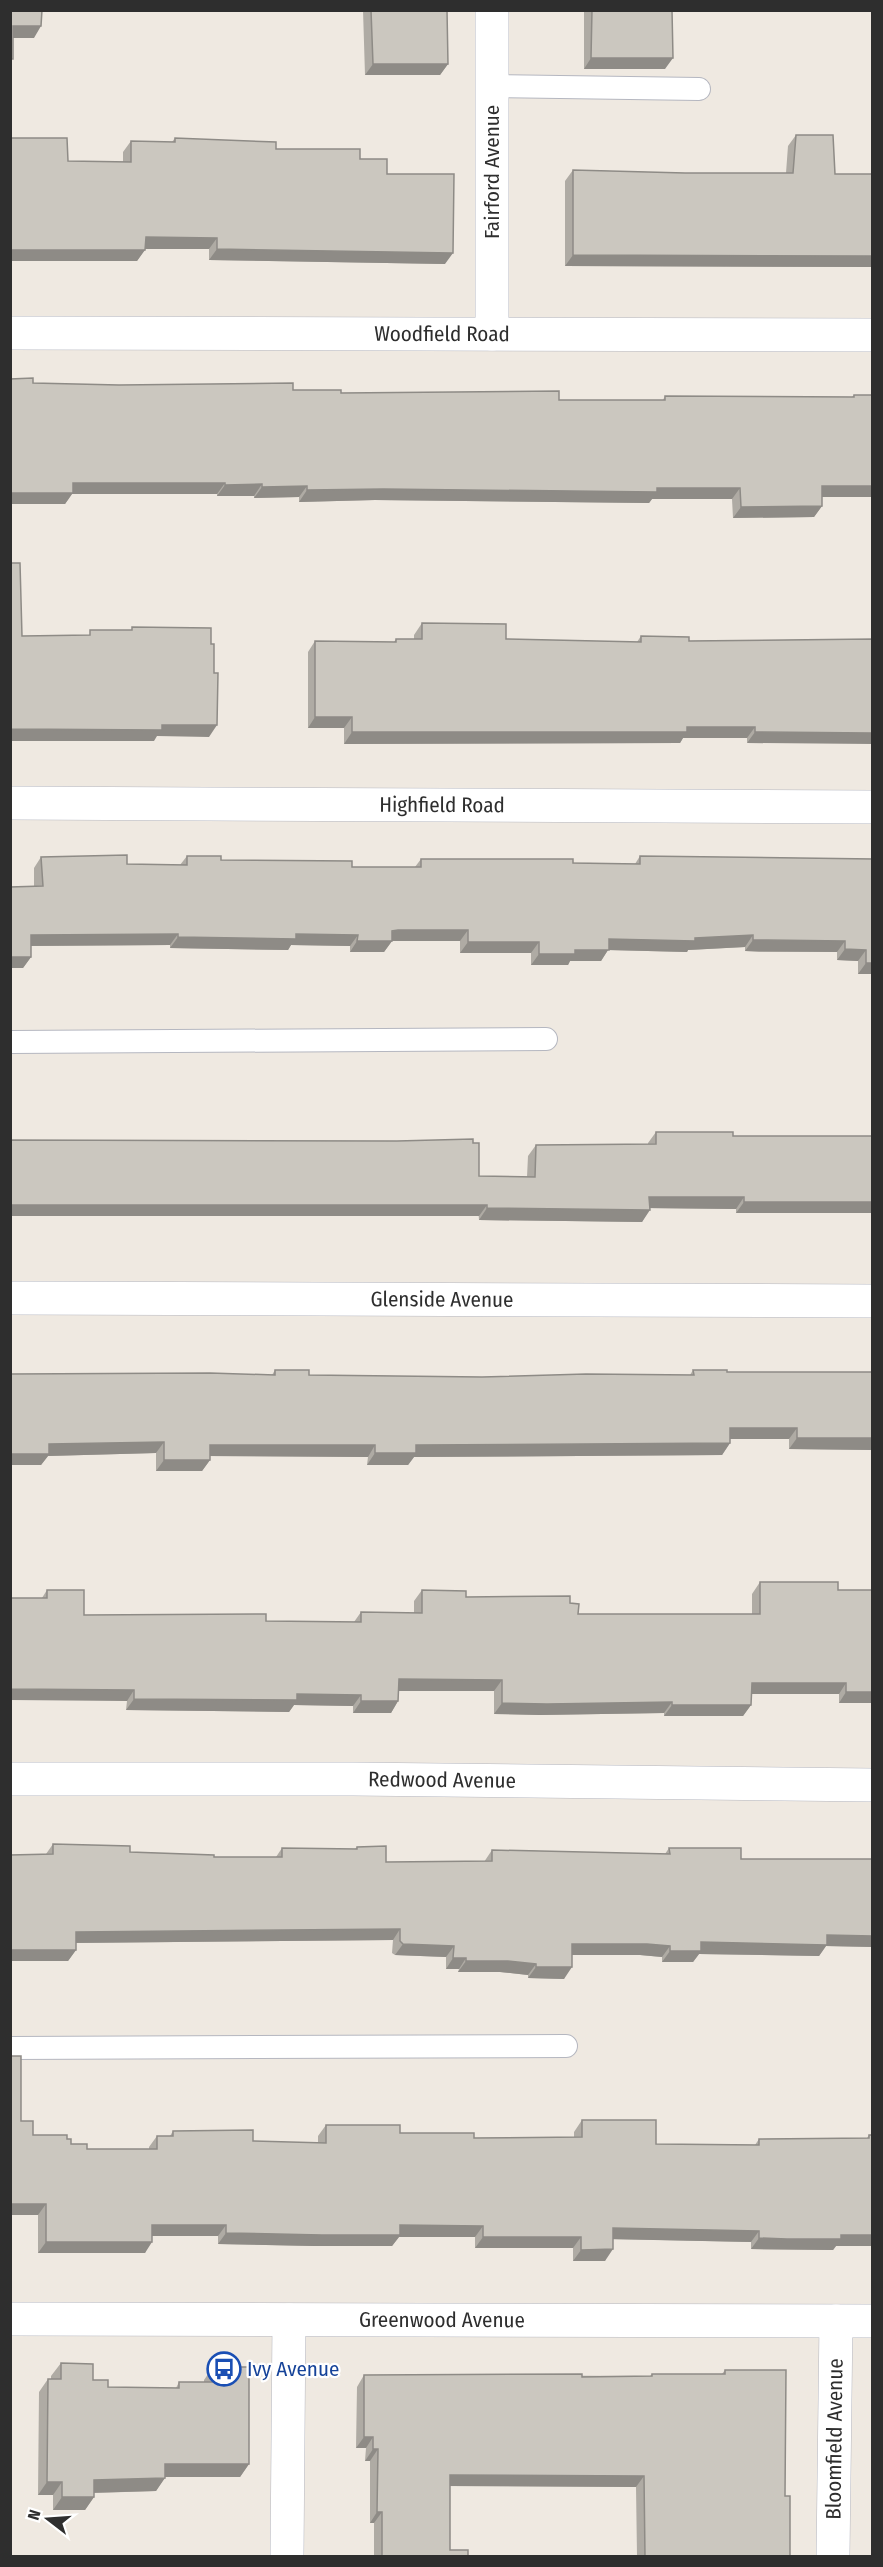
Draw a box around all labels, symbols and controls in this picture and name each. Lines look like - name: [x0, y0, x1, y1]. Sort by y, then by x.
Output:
- street label: Fairford Avenue: [479, 105, 505, 239]
- street label: Woodfield Road: [374, 321, 510, 347]
- street label: Highfield Road: [379, 792, 505, 818]
- street label: Glenside Avenue: [370, 1286, 514, 1313]
- street label: Redwood Avenue: [368, 1766, 516, 1794]
- street label: Greenwood Avenue: [359, 2307, 525, 2333]
- bus stop icon: Ivy Avenue: [206, 2351, 242, 2387]
- place label: Ivy Avenue: [247, 2356, 339, 2382]
- street label: Bloomfield Avenue: [820, 2358, 849, 2520]
- north arrow: [18, 2489, 78, 2549]
- text: N: [24, 2507, 45, 2522]

